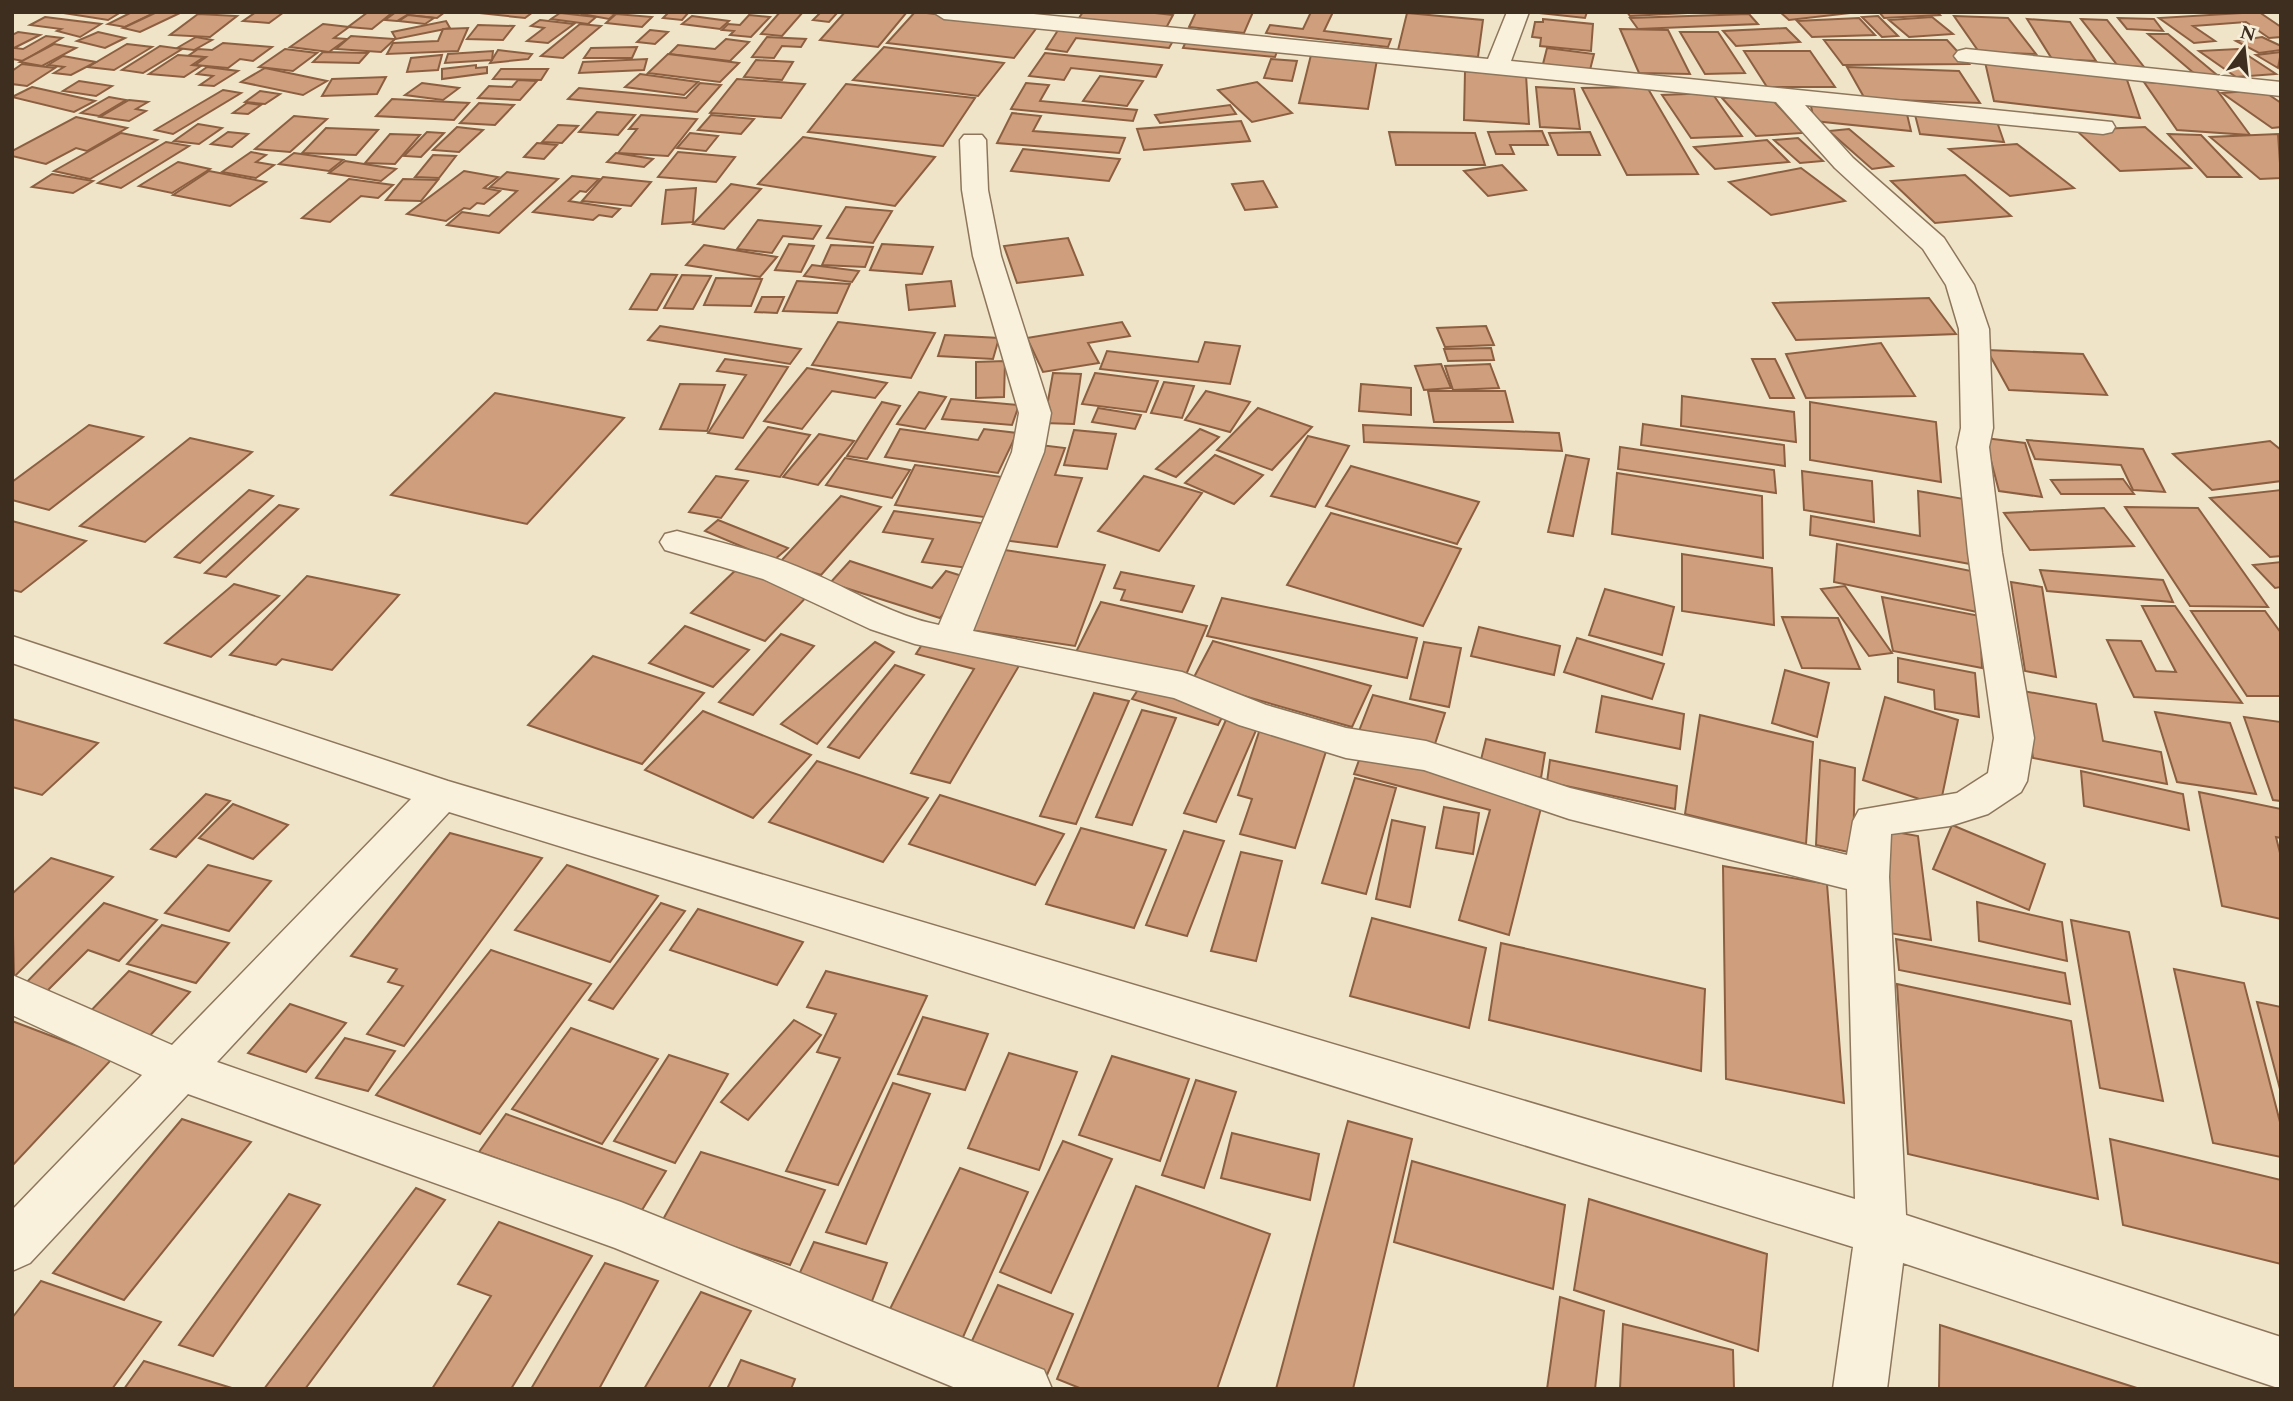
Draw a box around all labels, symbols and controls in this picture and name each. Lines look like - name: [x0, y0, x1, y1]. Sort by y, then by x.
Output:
- north arrow: [2209, 14, 2279, 84]
- text: N: [2237, 18, 2259, 50]

